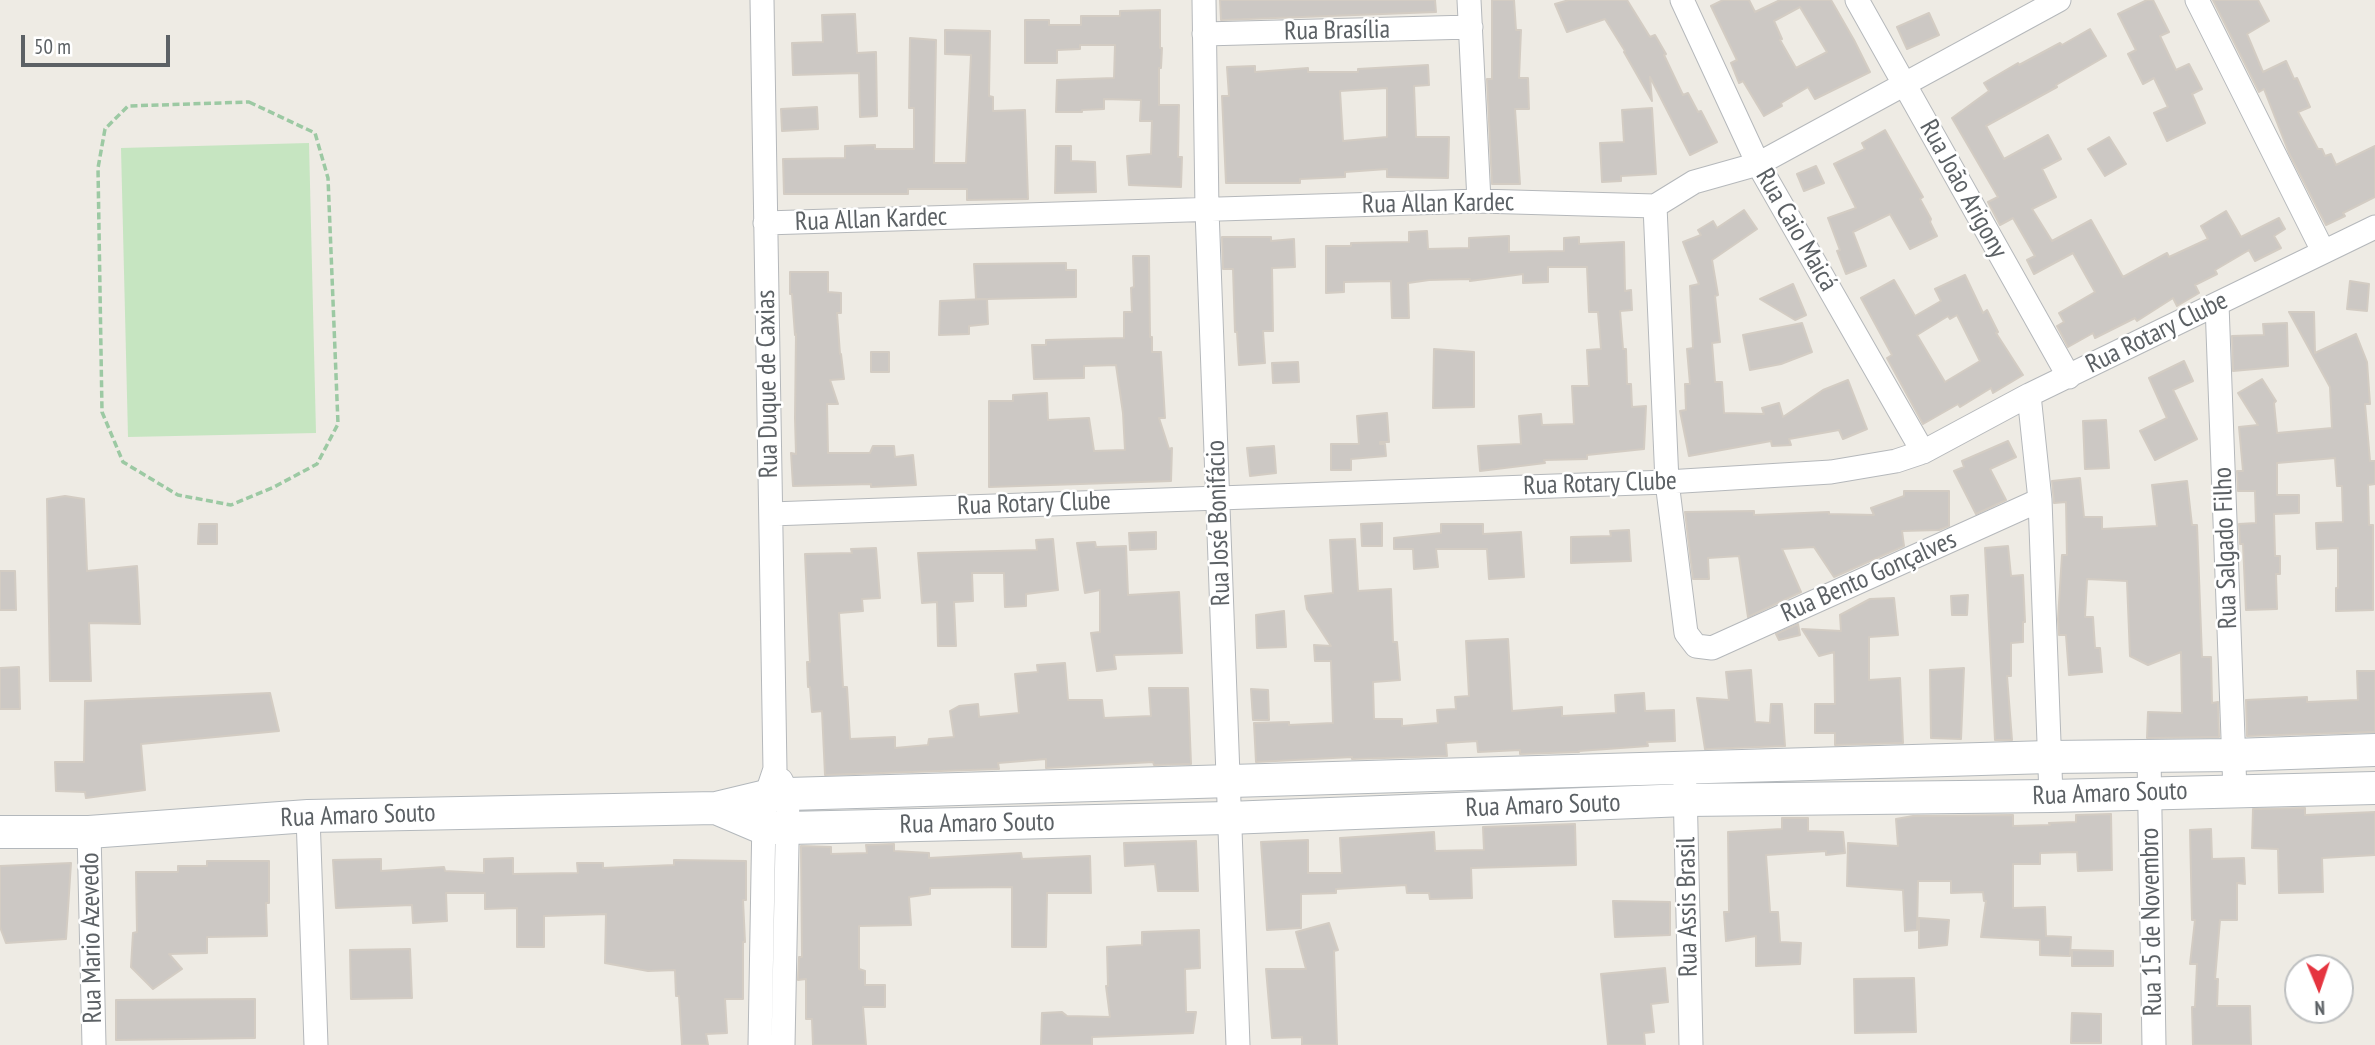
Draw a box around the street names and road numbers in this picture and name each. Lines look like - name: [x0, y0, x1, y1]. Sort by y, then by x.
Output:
- street label: Rua Brasília: [1284, 14, 1390, 48]
- street label: Rua João Arigony: [1912, 115, 2014, 263]
- street label: Rua Caio Maicá: [1748, 163, 1844, 297]
- street label: Rua Allan Kardec: [1362, 187, 1514, 221]
- street label: Rua Allan Kardec: [794, 202, 948, 238]
- street label: Rua Rotary Clube: [2081, 285, 2233, 381]
- street label: Rua Duque de Caxias: [751, 290, 785, 478]
- street label: Rua José Bonifácio: [1201, 440, 1237, 606]
- street label: Rua Rotary Clube: [1523, 466, 1677, 502]
- street label: Rua Salgado Filho: [2208, 467, 2244, 629]
- street label: Rua Rotary Clube: [957, 486, 1111, 522]
- street label: Rua Bento Gonçalves: [1777, 524, 1961, 630]
- street label: Rua Amaro Souto: [2032, 776, 2188, 812]
- street label: Rua Amaro Souto: [1465, 788, 1621, 824]
- street label: Rua Amaro Souto: [280, 798, 436, 834]
- street label: Rua Amaro Souto: [899, 807, 1055, 841]
- street label: Rua 15 de Novembro: [2135, 828, 2169, 1016]
- street label: Rua Assis Brasil: [1671, 837, 1705, 977]
- street label: Rua Mario Azevedo: [75, 852, 109, 1024]

